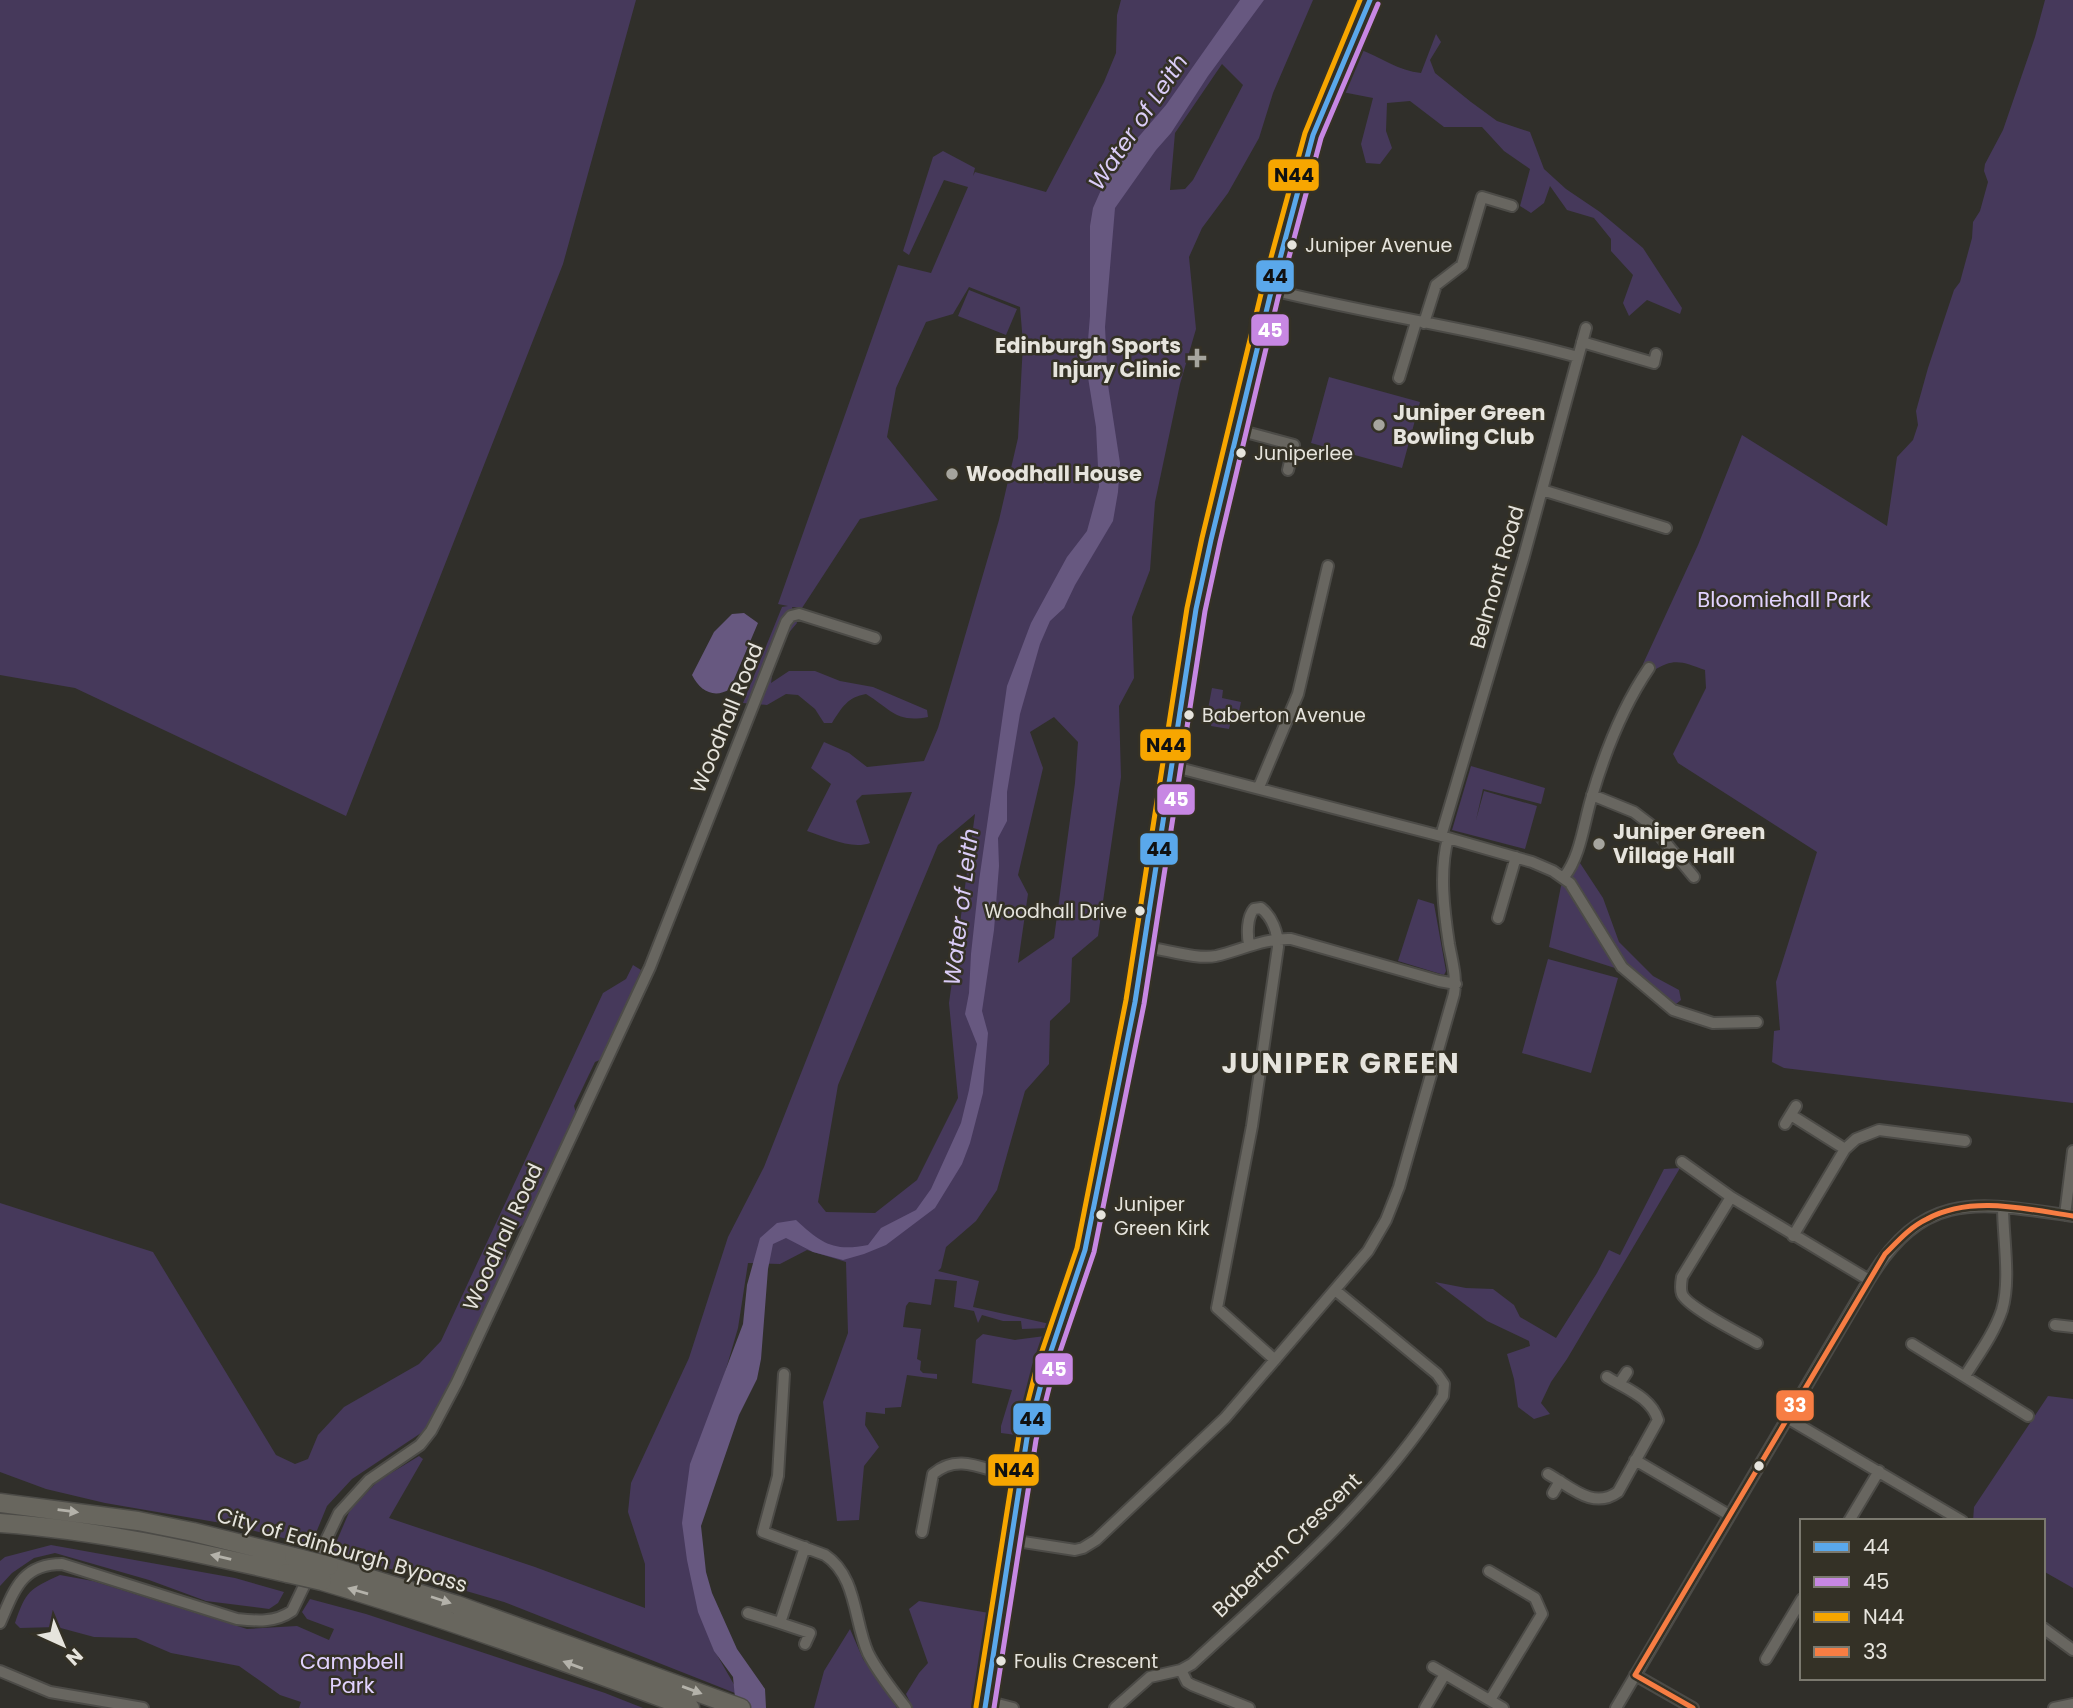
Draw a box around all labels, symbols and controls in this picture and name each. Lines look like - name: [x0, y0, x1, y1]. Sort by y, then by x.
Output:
- water label: Water of Leith: [1081, 47, 1195, 197]
- line badge: N44: [1267, 158, 1320, 192]
- text: N44: [1274, 162, 1314, 189]
- place label: Juniper Avenue: [1305, 232, 1452, 259]
- marker: Juniper Avenue: [1285, 238, 1299, 252]
- line badge: 44: [1255, 259, 1295, 293]
- text: 44: [1262, 263, 1288, 290]
- line badge: 45: [1250, 313, 1290, 347]
- text: 45: [1257, 317, 1283, 344]
- place label: Edinburgh Sports Injury Clinic: [995, 331, 1181, 384]
- marker: Edinburgh Sports Injury Clinic: [1187, 348, 1207, 368]
- place label: Juniper Green Bowling Club: [1393, 398, 1545, 451]
- marker: Juniper Green Bowling Club: [1371, 417, 1387, 433]
- place label: Juniperlee: [1254, 440, 1353, 467]
- marker: Juniperlee: [1234, 446, 1248, 460]
- place label: Woodhall House: [966, 459, 1142, 488]
- marker: Woodhall House: [944, 466, 960, 482]
- street label: Belmont Road: [1462, 502, 1531, 652]
- park label: Bloomiehall Park: [1697, 585, 1871, 614]
- street label: Woodhall Road: [683, 638, 770, 797]
- place label: Baberton Avenue: [1202, 702, 1366, 729]
- marker: Baberton Avenue: [1182, 708, 1196, 722]
- line badge: N44: [1139, 728, 1192, 762]
- text: N44: [1146, 732, 1186, 759]
- line badge: 45: [1156, 783, 1196, 816]
- text: 45: [1163, 786, 1189, 813]
- place label: Juniper Green Village Hall: [1613, 817, 1765, 870]
- water label: Water of Leith: [935, 827, 987, 987]
- line badge: 44: [1139, 832, 1179, 866]
- text: 44: [1146, 836, 1172, 863]
- marker: Juniper Green Village Hall: [1591, 836, 1607, 852]
- place label: Woodhall Drive: [984, 898, 1127, 925]
- marker: Woodhall Drive: [1133, 904, 1147, 918]
- district label: JUNIPER GREEN: [1222, 1044, 1461, 1083]
- street label: Woodhall Road: [456, 1158, 549, 1315]
- place label: Juniper Green Kirk: [1114, 1191, 1210, 1242]
- marker: Juniper Green Kirk: [1094, 1208, 1108, 1222]
- line badge: 45: [1034, 1352, 1074, 1386]
- text: 45: [1041, 1356, 1067, 1383]
- line badge: 33: [1775, 1389, 1815, 1422]
- text: 33: [1784, 1392, 1807, 1419]
- line badge: 44: [1012, 1402, 1052, 1436]
- text: 44: [1019, 1406, 1045, 1433]
- line badge: N44: [987, 1453, 1040, 1487]
- text: N44: [994, 1457, 1034, 1484]
- unlabelled marker: [1752, 1459, 1766, 1473]
- street label: Baberton Crescent: [1206, 1466, 1368, 1624]
- street label: City of Edinburgh Bypass: [213, 1500, 471, 1599]
- one-way arrow: [57, 1505, 79, 1516]
- legend: [1800, 1519, 2045, 1680]
- text: 44: [1863, 1532, 1889, 1561]
- one-way arrow: [210, 1552, 232, 1563]
- text: 45: [1863, 1567, 1889, 1596]
- one-way arrow: [347, 1586, 368, 1596]
- one-way arrow: [431, 1595, 452, 1606]
- text: N44: [1863, 1602, 1904, 1631]
- north arrow: [28, 1610, 98, 1680]
- text: 33: [1863, 1637, 1888, 1666]
- text: N: [60, 1642, 89, 1672]
- park label: Campbell Park: [300, 1647, 404, 1700]
- place label: Foulis Crescent: [1014, 1648, 1158, 1675]
- marker: Foulis Crescent: [994, 1654, 1008, 1668]
- one-way arrow: [562, 1659, 583, 1670]
- one-way arrow: [681, 1685, 702, 1696]

